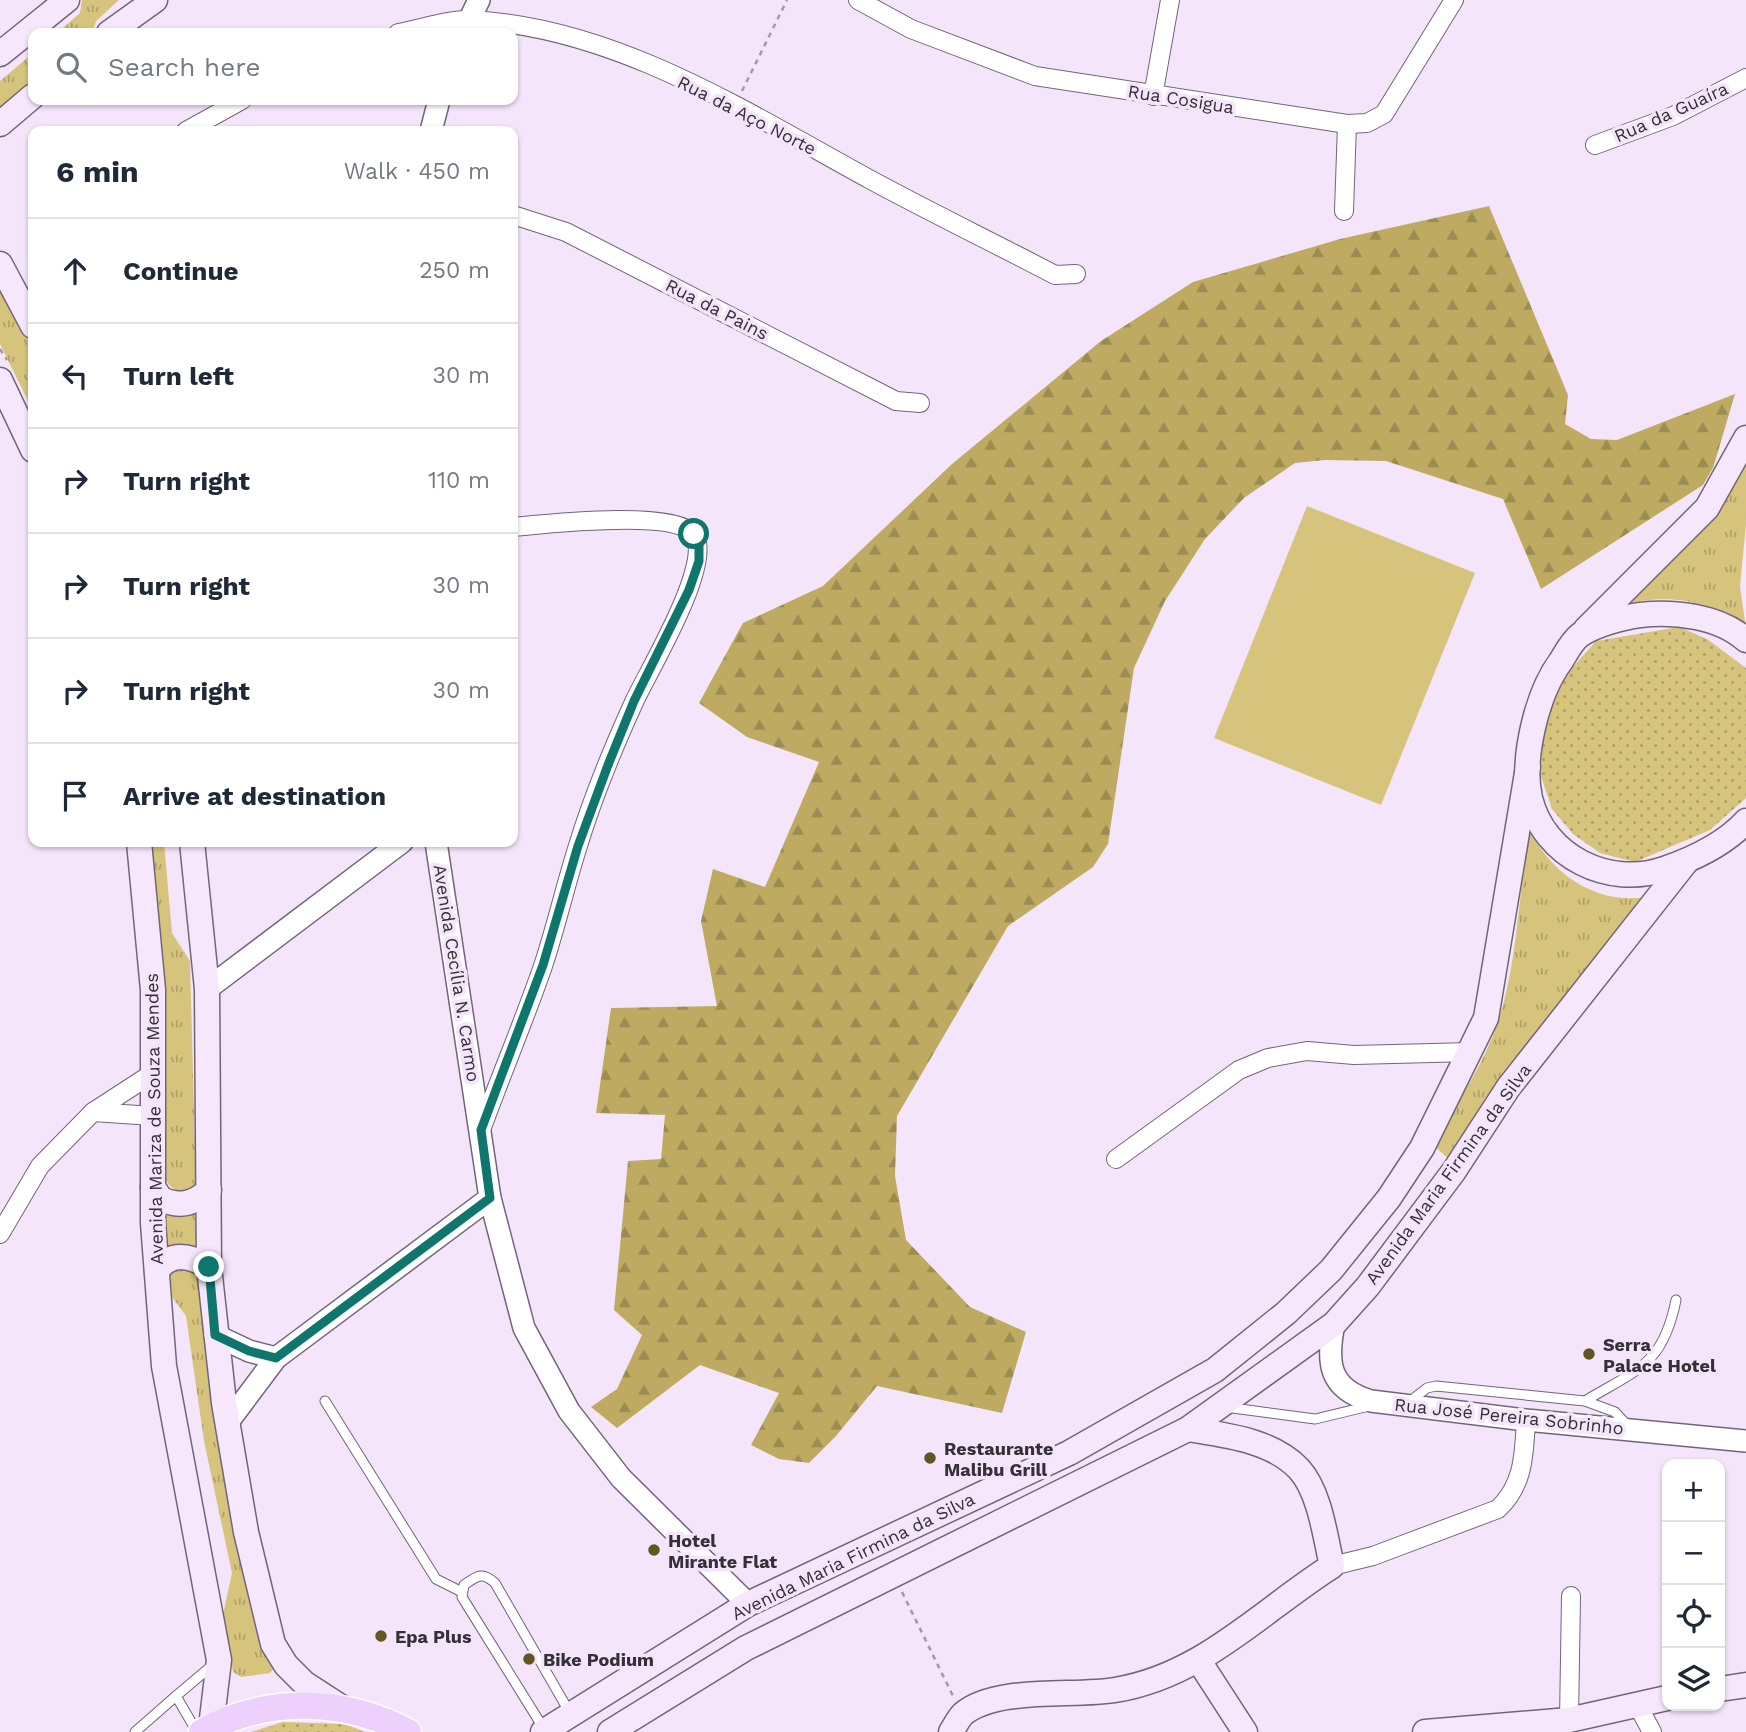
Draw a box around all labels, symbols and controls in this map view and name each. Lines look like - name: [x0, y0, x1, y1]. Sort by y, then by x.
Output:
- search box: [28, 28, 518, 105]
- icon: search: [52, 48, 90, 86]
- text: Search here: [108, 52, 260, 82]
- street label: Rua da Aço Norte: [674, 71, 820, 159]
- street label: Rua da Guaíra: [1611, 78, 1731, 146]
- street label: Rua Cosigua: [1126, 80, 1236, 118]
- text: 6 min: [56, 154, 139, 189]
- text: Walk · 450 m: [344, 158, 490, 185]
- icon: ahead: [56, 252, 94, 290]
- text: Continue: [123, 256, 239, 286]
- text: 250 m: [419, 257, 490, 284]
- street label: Rua da Pains: [662, 274, 772, 344]
- icon: left: [56, 357, 94, 395]
- text: Turn left: [123, 361, 234, 391]
- text: 30 m: [433, 362, 490, 389]
- icon: right: [56, 462, 94, 500]
- text: Turn right: [123, 466, 250, 496]
- text: 110 m: [428, 467, 490, 494]
- route start: [678, 518, 709, 549]
- icon: right: [56, 567, 94, 605]
- text: Turn right: [123, 571, 250, 601]
- text: 30 m: [433, 572, 490, 599]
- icon: right: [56, 672, 94, 710]
- text: Turn right: [123, 676, 250, 706]
- text: 30 m: [433, 677, 490, 704]
- icon: arrive: [56, 777, 94, 815]
- text: Arrive at destination: [123, 781, 386, 811]
- street label: Avenida Cecília N. Carmo: [429, 863, 485, 1083]
- street label: Avenida Mariza de Souza Mendes: [141, 973, 167, 1265]
- street label: Avenida Maria Firmina da Silva: [1361, 1060, 1535, 1288]
- route end: [193, 1251, 224, 1282]
- place label: Serra Palace Hotel: [1603, 1334, 1716, 1376]
- marker: Serra Palace Hotel: [1581, 1346, 1597, 1362]
- street label: Rua José Pereira Sobrinho: [1393, 1394, 1625, 1438]
- place label: Restaurante Malibu Grill: [944, 1438, 1053, 1480]
- marker: Restaurante Malibu Grill: [922, 1450, 938, 1466]
- map controls: [1662, 1459, 1725, 1711]
- button: +: [1662, 1459, 1725, 1522]
- street label: Avenida Maria Firmina da Silva: [728, 1488, 978, 1624]
- button: −: [1662, 1522, 1725, 1585]
- place label: Hotel Mirante Flat: [668, 1530, 777, 1572]
- marker: Hotel Mirante Flat: [646, 1542, 662, 1558]
- button: locate: [1662, 1585, 1725, 1648]
- place label: Epa Plus: [395, 1626, 472, 1647]
- marker: Epa Plus: [373, 1628, 389, 1644]
- button: layers: [1662, 1648, 1725, 1711]
- place label: Bike Podium: [543, 1649, 654, 1670]
- marker: Bike Podium: [521, 1651, 537, 1667]

